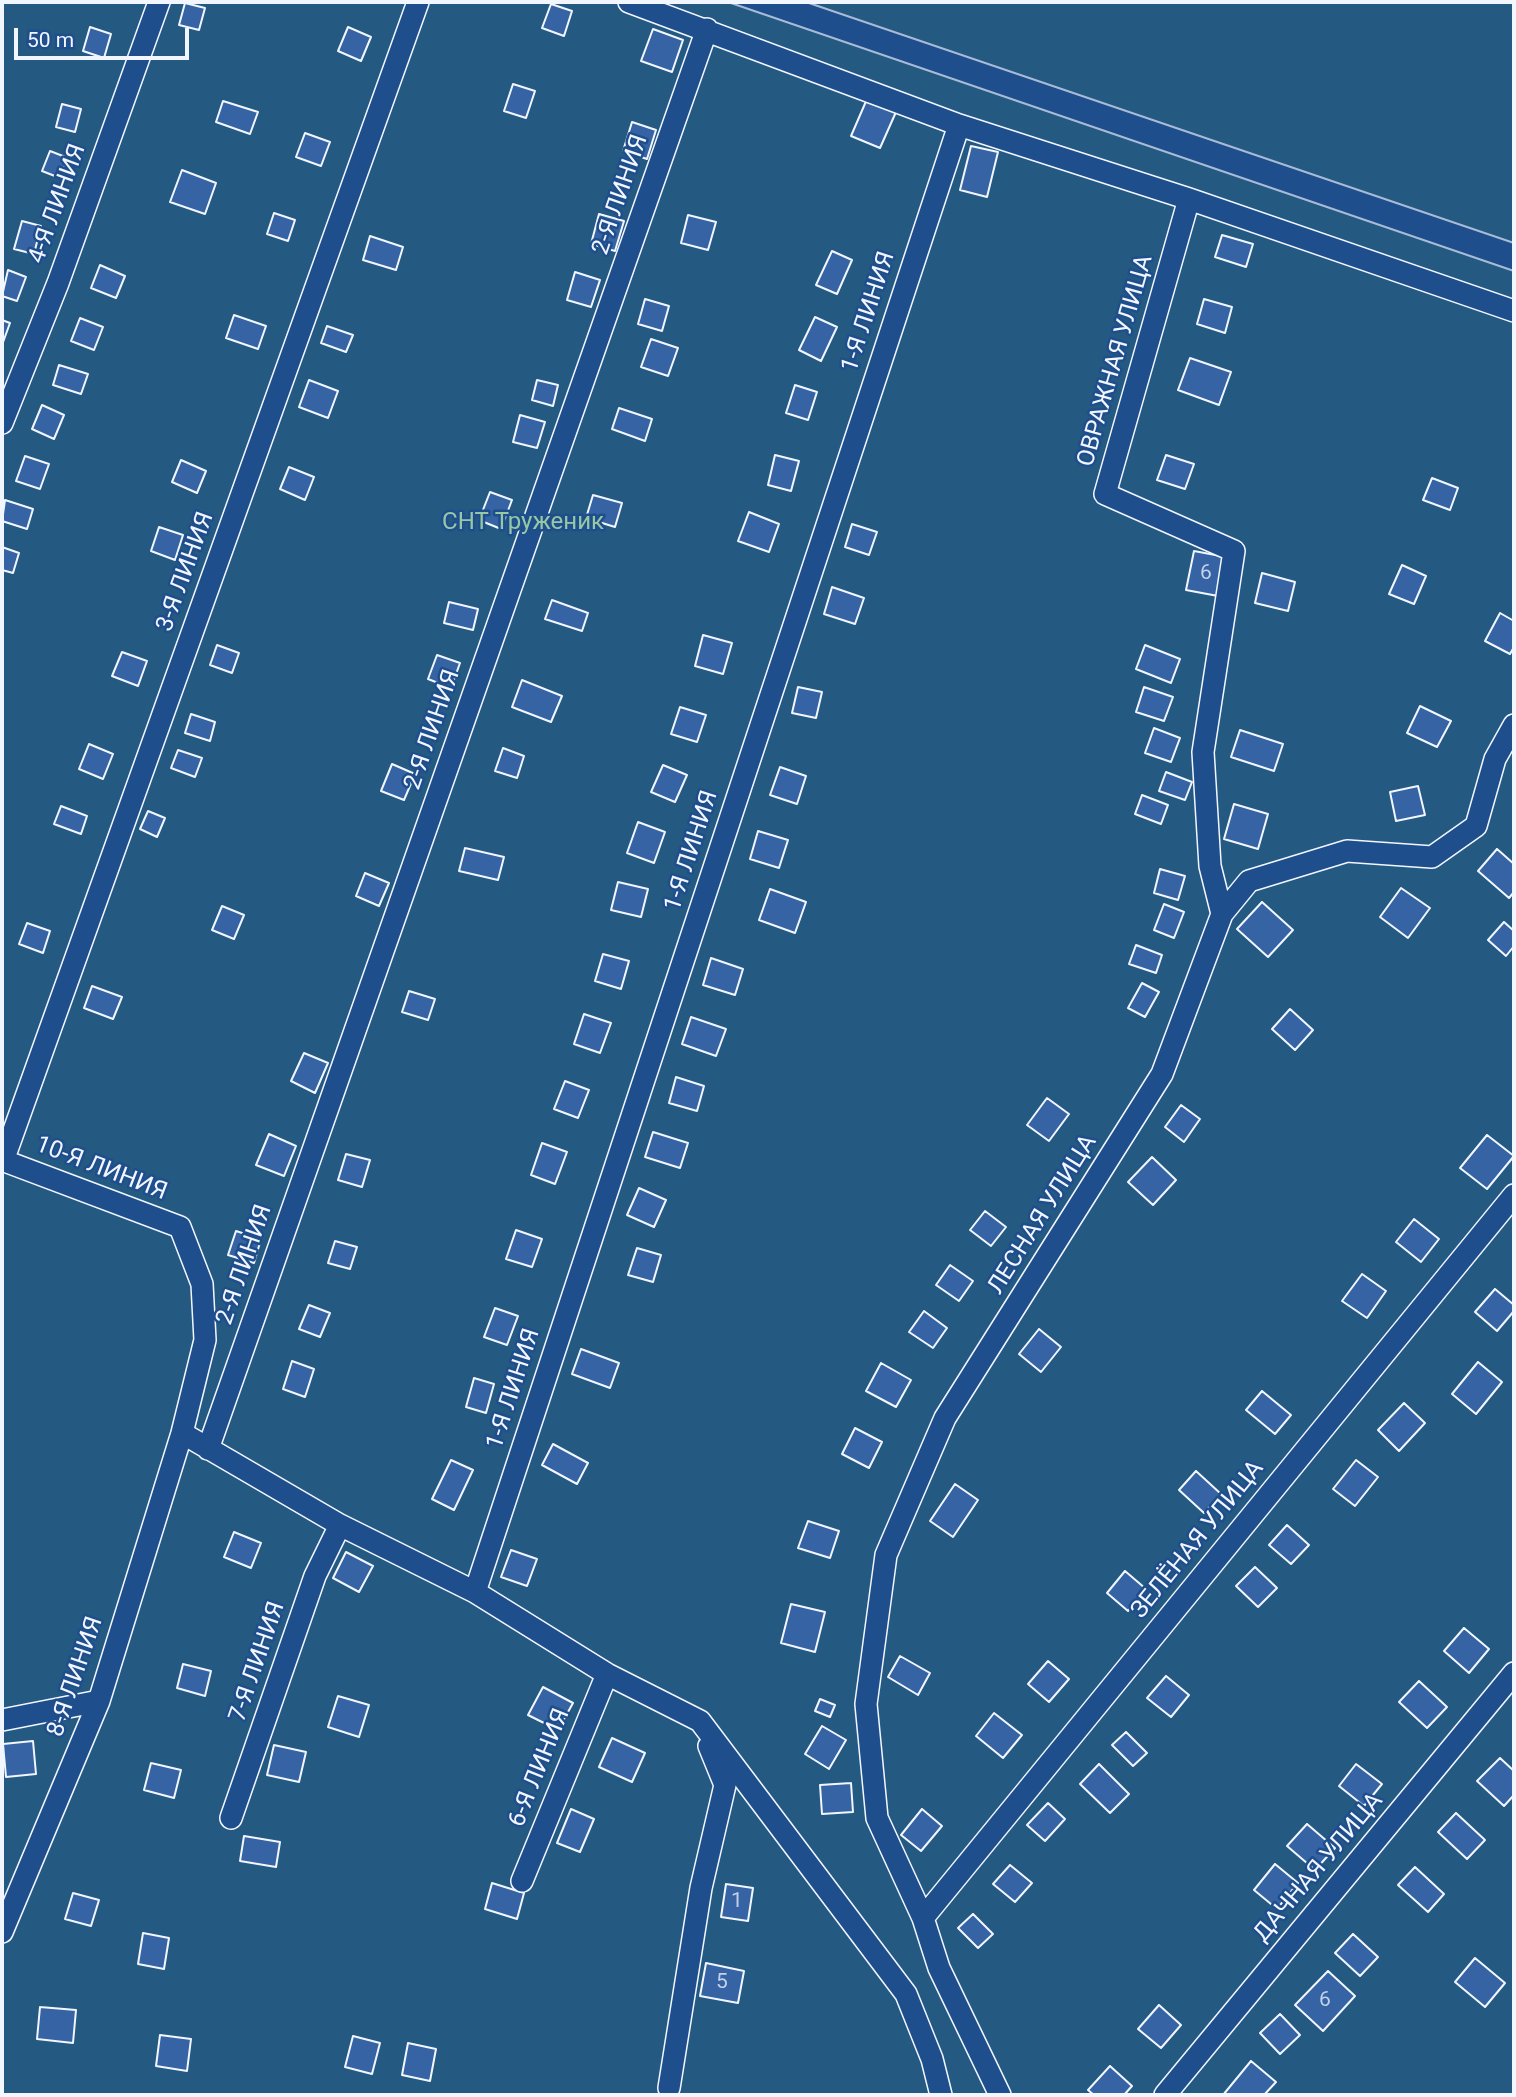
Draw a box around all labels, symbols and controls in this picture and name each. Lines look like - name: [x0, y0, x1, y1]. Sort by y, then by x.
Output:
- scale bar: [18, 14, 192, 58]
- text: 50 m: [27, 28, 74, 52]
- street label: 2-Я ЛИНИЯ: [587, 131, 655, 259]
- street label: 4-Я ЛИНИЯ: [23, 140, 93, 268]
- street label: 1-Я ЛИНИЯ: [836, 248, 902, 376]
- street label: ОВРАЖНАЯ УЛИЦА: [1072, 252, 1160, 470]
- street label: 3-Я ЛИНИЯ: [151, 508, 221, 636]
- park label: СНТ Труженик: [442, 509, 604, 537]
- house number: 6: [1200, 561, 1212, 587]
- street label: 2-Я ЛИНИЯ: [399, 666, 467, 794]
- street label: 1-Я ЛИНИЯ: [659, 787, 725, 915]
- street label: ЛЕСНАЯ УЛИЦА: [982, 1130, 1104, 1300]
- street label: 10-Я ЛИНИЯ: [31, 1131, 171, 1207]
- street label: 2-Я ЛИНИЯ: [211, 1201, 279, 1329]
- street label: 1-Я ЛИНИЯ: [481, 1325, 547, 1453]
- street label: ЗЕЛЁНАЯ УЛИЦА: [1126, 1455, 1270, 1625]
- street label: 7-Я ЛИНИЯ: [224, 1598, 292, 1726]
- street label: 8-Я ЛИНИЯ: [42, 1613, 110, 1741]
- street label: 6-Я ЛИНИЯ: [503, 1705, 577, 1831]
- street label: ДАЧНАЯ УЛИЦА: [1248, 1788, 1390, 1948]
- house number: 1: [731, 1889, 743, 1915]
- house number: 5: [716, 1970, 728, 1996]
- house number: 6: [1319, 1988, 1331, 2014]

